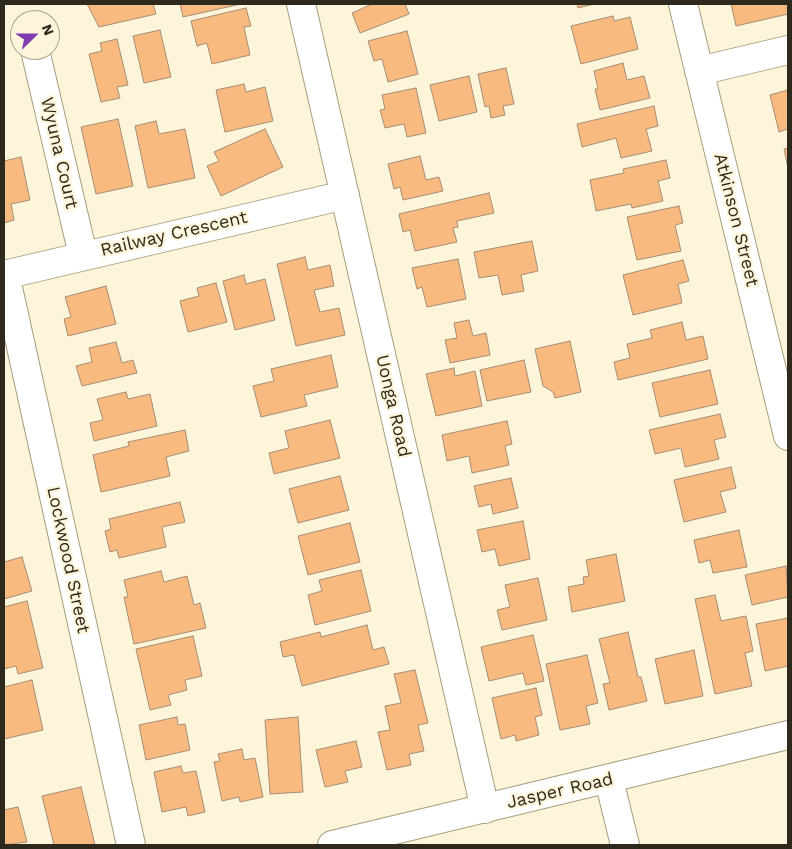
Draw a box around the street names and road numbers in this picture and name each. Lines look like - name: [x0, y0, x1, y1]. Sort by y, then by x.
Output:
- street label: Wyuna Court: [36, 95, 82, 211]
- street label: Atkinson Street: [709, 151, 763, 289]
- street label: Railway Crescent: [98, 207, 250, 261]
- street label: Uonga Road: [371, 353, 415, 459]
- street label: Lockwood Street: [42, 485, 94, 635]
- street label: Jasper Road: [505, 768, 615, 814]

